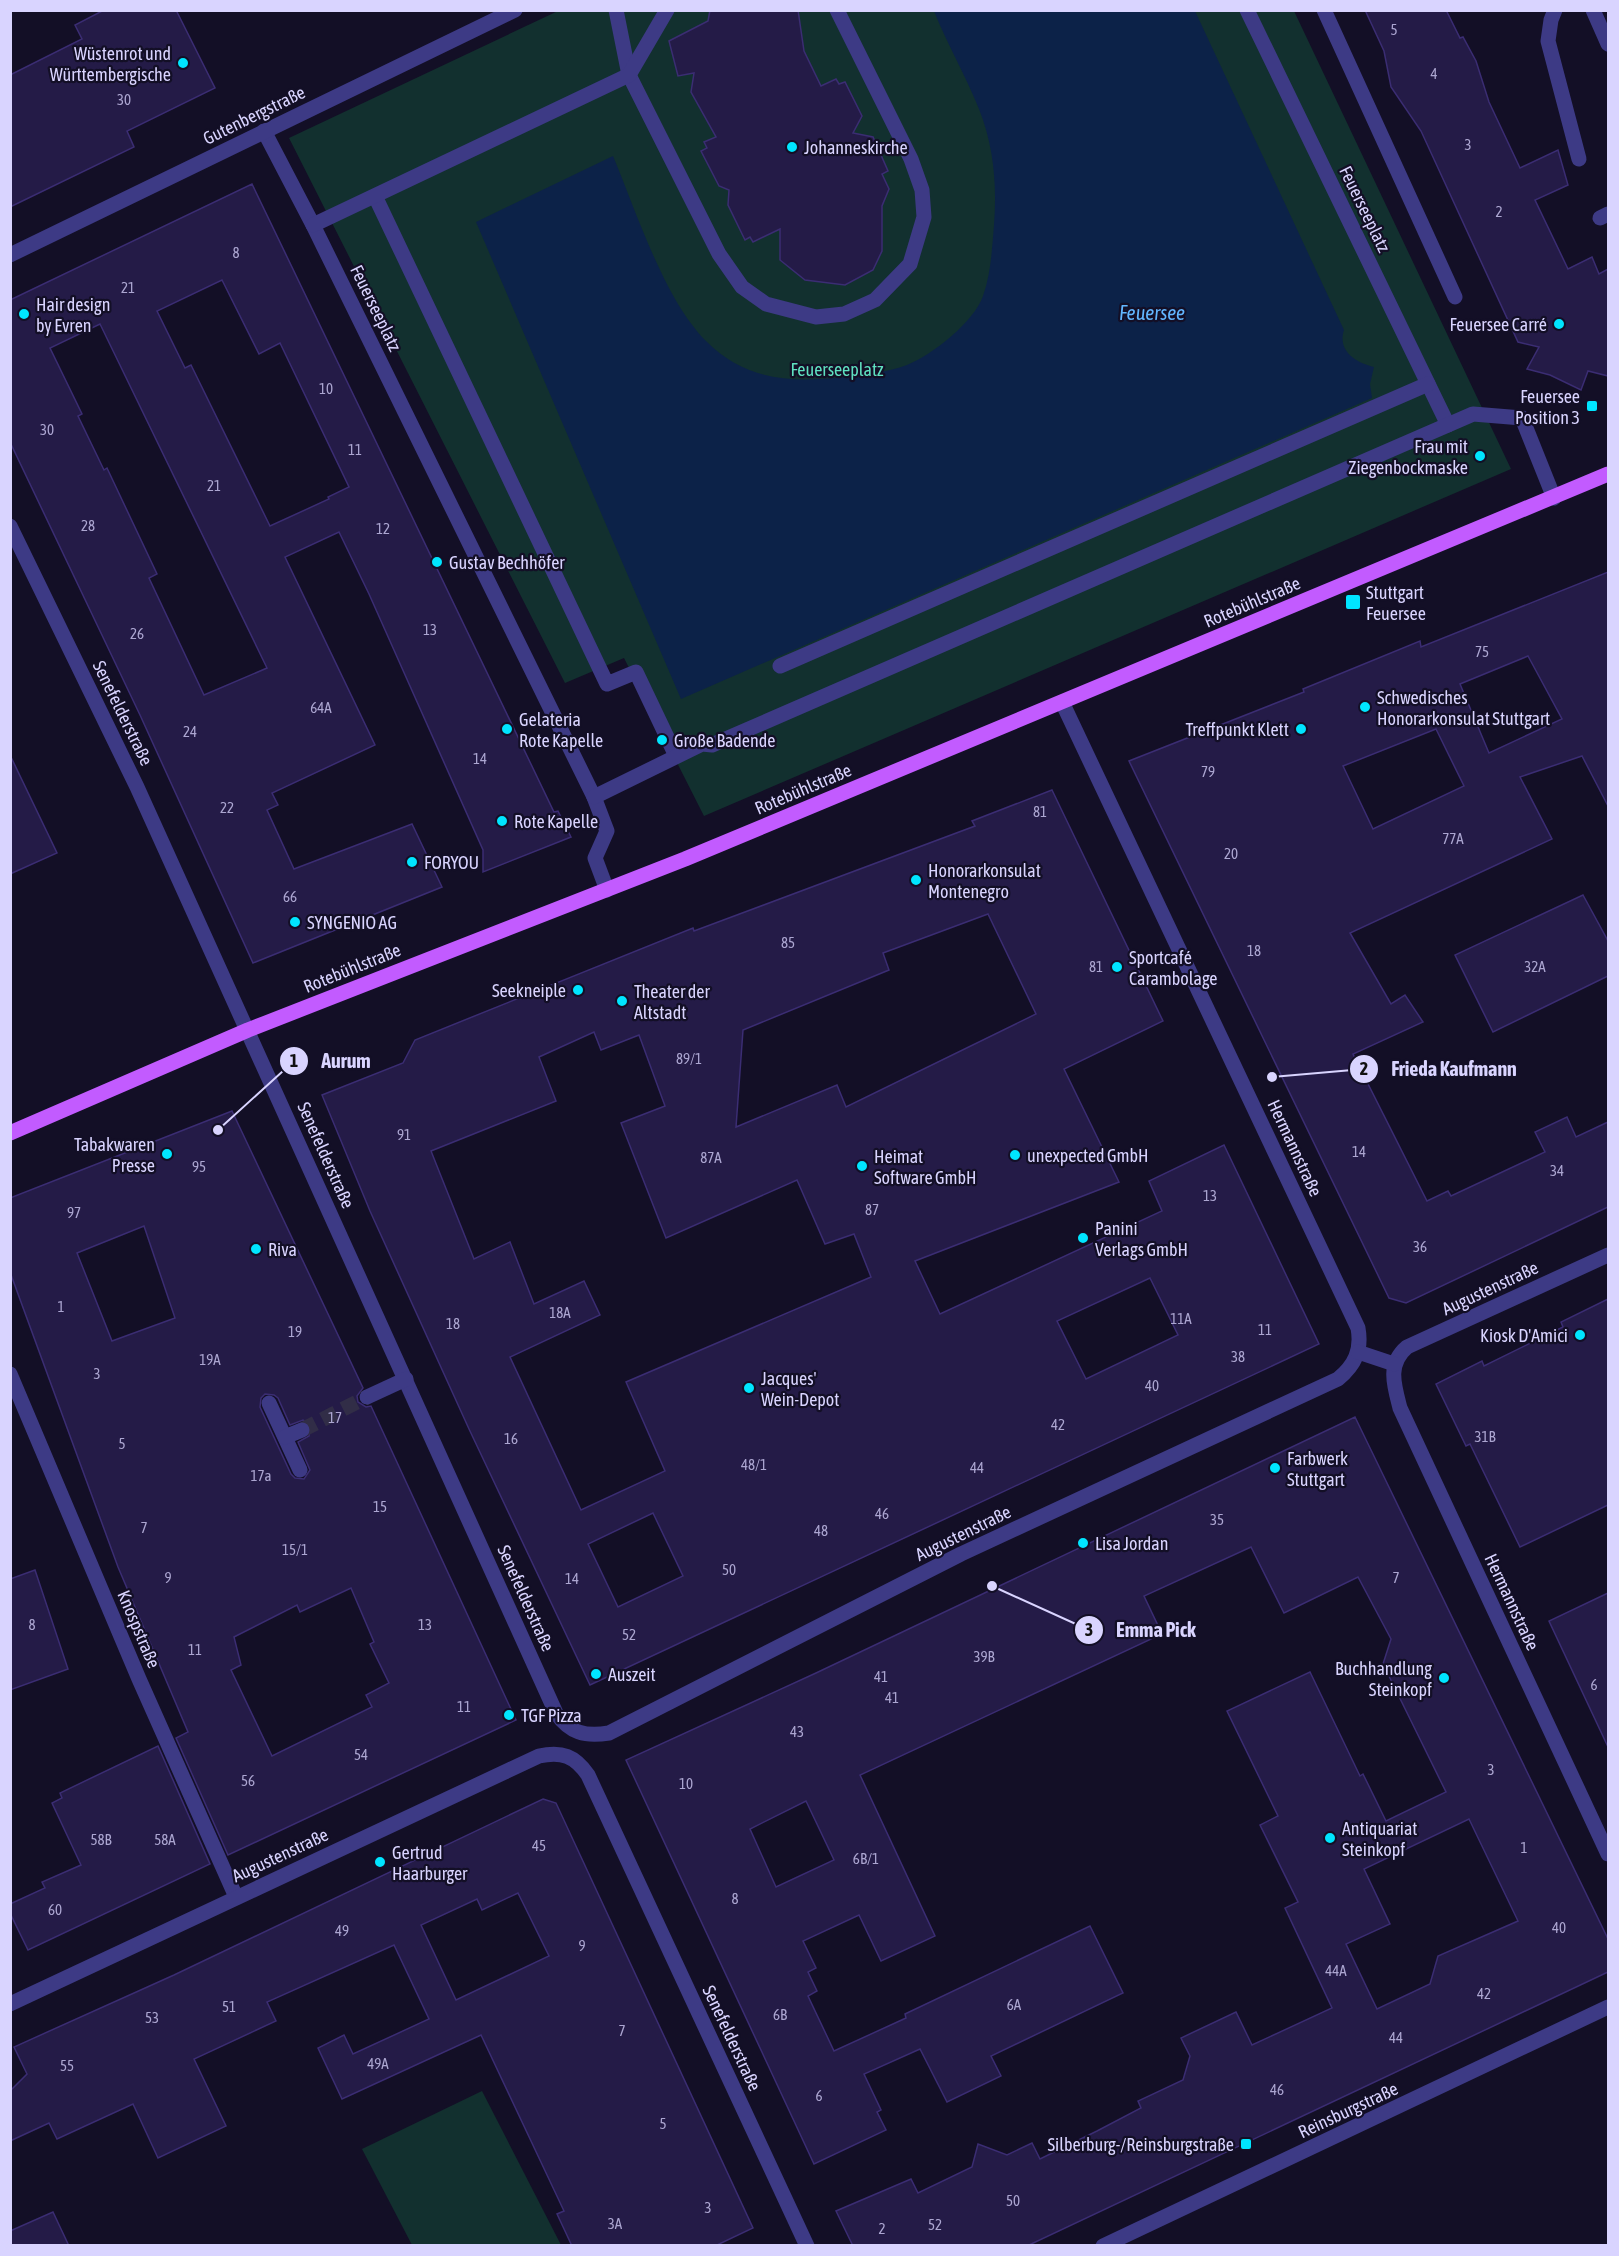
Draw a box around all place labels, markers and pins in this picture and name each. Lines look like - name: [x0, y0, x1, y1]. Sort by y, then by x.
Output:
- place label: Wüstenrot und Württembergische: [50, 43, 171, 85]
- marker: Wüstenrot und Württembergische: [176, 56, 190, 70]
- place label: Johanneskirche: [804, 137, 908, 158]
- marker: Johanneskirche: [785, 140, 799, 154]
- place label: Hair design by Evren: [36, 294, 110, 336]
- marker: Hair design by Evren: [17, 307, 31, 321]
- place label: Feuersee Carré: [1449, 314, 1547, 335]
- marker: Feuersee Carré: [1552, 317, 1566, 331]
- place label: Feuersee Position 3: [1515, 386, 1580, 428]
- marker: Feuersee Position 3: [1585, 399, 1599, 413]
- place label: Frau mit Ziegenbockmaske: [1348, 436, 1468, 478]
- marker: Frau mit Ziegenbockmaske: [1473, 449, 1487, 463]
- place label: Gustav Bechhöfer: [449, 552, 565, 573]
- marker: Gustav Bechhöfer: [430, 555, 444, 569]
- place label: Stuttgart Feuersee: [1366, 582, 1426, 624]
- marker: Stuttgart Feuersee: [1344, 593, 1362, 611]
- place label: Schwedisches Honorarkonsulat Stuttgart: [1377, 687, 1550, 729]
- marker: Schwedisches Honorarkonsulat Stuttgart: [1358, 700, 1372, 714]
- place label: Gelateria Rote Kapelle: [519, 709, 603, 751]
- place label: Treffpunkt Klett: [1185, 719, 1289, 740]
- marker: Gelateria Rote Kapelle: [500, 722, 514, 736]
- marker: Treffpunkt Klett: [1294, 722, 1308, 736]
- place label: Große Badende: [674, 730, 775, 751]
- marker: Große Badende: [655, 733, 669, 747]
- place label: Rote Kapelle: [514, 811, 598, 832]
- marker: Rote Kapelle: [495, 814, 509, 828]
- place label: FORYOU: [424, 852, 479, 873]
- marker: FORYOU: [405, 855, 419, 869]
- place label: Honorarkonsulat Montenegro: [928, 860, 1041, 902]
- marker: Honorarkonsulat Montenegro: [909, 873, 923, 887]
- place label: SYNGENIO AG: [307, 912, 397, 933]
- marker: SYNGENIO AG: [288, 915, 302, 929]
- place label: Sportcafé Carambolage: [1129, 947, 1217, 989]
- marker: Sportcafé Carambolage: [1110, 960, 1124, 974]
- place label: Seekneiple: [492, 980, 566, 1001]
- place label: Theater der Altstadt: [634, 981, 710, 1023]
- marker: Seekneiple: [571, 983, 585, 997]
- marker: Theater der Altstadt: [615, 994, 629, 1008]
- callout: Aurum: [279, 1042, 383, 1080]
- callout: Frieda Kaufmann: [1349, 1050, 1529, 1088]
- place label: Tabakwaren Presse: [74, 1134, 155, 1176]
- place label: unexpected GmbH: [1027, 1145, 1149, 1166]
- place label: Heimat Software GmbH: [874, 1146, 977, 1188]
- marker: Tabakwaren Presse: [160, 1147, 174, 1161]
- marker: unexpected GmbH: [1008, 1148, 1022, 1162]
- marker: Heimat Software GmbH: [855, 1159, 869, 1173]
- place label: Panini Verlags GmbH: [1095, 1218, 1188, 1260]
- marker: Panini Verlags GmbH: [1076, 1231, 1090, 1245]
- place label: Riva: [268, 1239, 297, 1260]
- marker: Riva: [249, 1242, 263, 1256]
- place label: Kiosk D'Amici: [1480, 1325, 1568, 1346]
- marker: Kiosk D'Amici: [1573, 1328, 1587, 1342]
- place label: Jacques' Wein-Depot: [761, 1368, 839, 1410]
- marker: Jacques' Wein-Depot: [742, 1381, 756, 1395]
- place label: Farbwerk Stuttgart: [1287, 1448, 1348, 1490]
- marker: Farbwerk Stuttgart: [1268, 1461, 1282, 1475]
- place label: Lisa Jordan: [1095, 1533, 1168, 1554]
- marker: Lisa Jordan: [1076, 1536, 1090, 1550]
- callout: Emma Pick: [1074, 1611, 1208, 1649]
- place label: Buchhandlung Steinkopf: [1335, 1658, 1432, 1700]
- place label: Auszeit: [608, 1664, 656, 1685]
- marker: Auszeit: [589, 1667, 603, 1681]
- marker: Buchhandlung Steinkopf: [1437, 1671, 1451, 1685]
- place label: TGF Pizza: [521, 1705, 582, 1726]
- marker: TGF Pizza: [502, 1708, 516, 1722]
- place label: Antiquariat Steinkopf: [1342, 1818, 1417, 1860]
- marker: Antiquariat Steinkopf: [1323, 1831, 1337, 1845]
- place label: Gertrud Haarburger: [392, 1842, 468, 1884]
- marker: Gertrud Haarburger: [373, 1855, 387, 1869]
- place label: Silberburg-/Reinsburgstraße: [1048, 2134, 1234, 2155]
- marker: Silberburg-/Reinsburgstraße: [1239, 2137, 1253, 2151]

